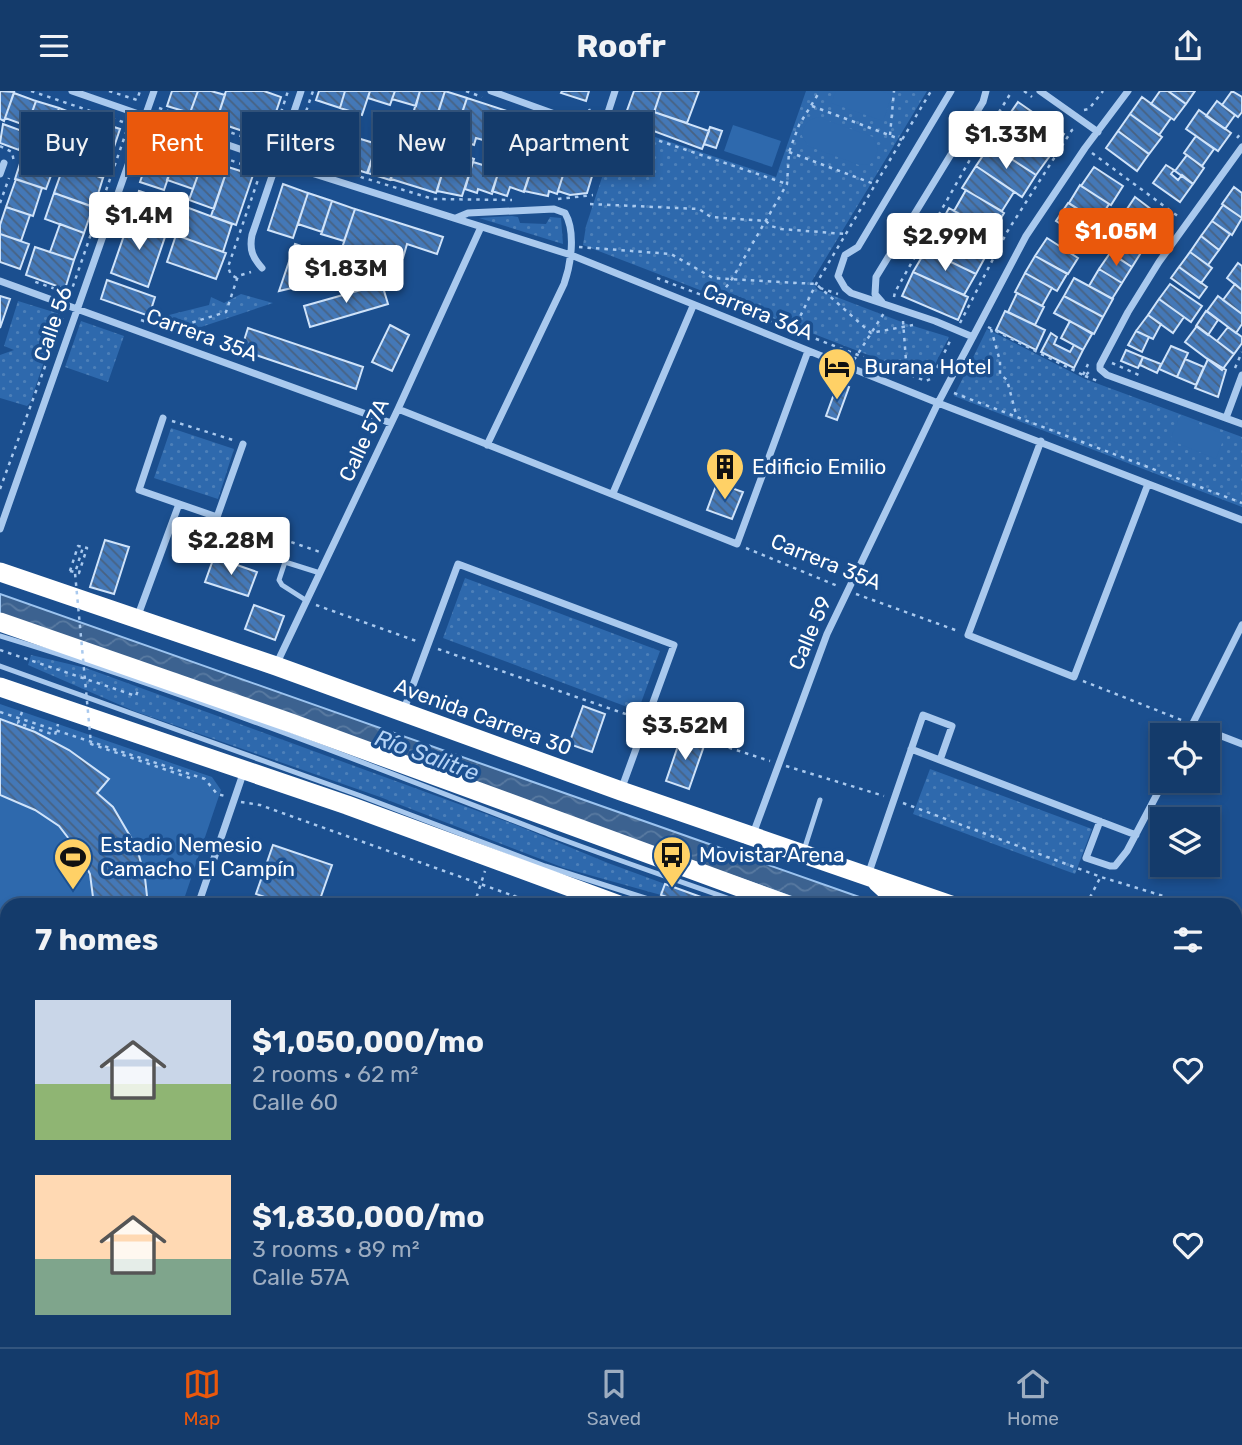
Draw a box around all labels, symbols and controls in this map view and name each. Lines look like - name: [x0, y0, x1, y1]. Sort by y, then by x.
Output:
- icon: menu: [35, 27, 73, 65]
- text: Roofr: [576, 27, 666, 65]
- icon: share: [1169, 27, 1207, 65]
- pin: $1.33M: [949, 111, 1063, 171]
- chip: Buy: [21, 112, 113, 175]
- chip: Rent: [127, 112, 228, 175]
- chip: Filters: [242, 112, 359, 175]
- chip: New: [373, 112, 470, 175]
- chip: Apartment: [484, 112, 653, 175]
- text: $1.33M: [965, 120, 1047, 148]
- pin: $1.4M: [90, 193, 188, 252]
- text: $1.4M: [105, 201, 173, 229]
- pin: $1.05M: [1059, 209, 1173, 268]
- pin: $2.99M: [888, 213, 1002, 273]
- text: $1.05M: [1075, 217, 1157, 245]
- text: $2.99M: [903, 222, 987, 250]
- pin: $1.83M: [289, 245, 403, 305]
- text: $1.83M: [305, 254, 388, 282]
- street label: Carrera 36A: [699, 278, 817, 345]
- street label: Calle 56: [28, 283, 77, 365]
- street label: Carrera 35A: [143, 303, 261, 366]
- hotel icon: Burana Hotel: [816, 346, 858, 401]
- place label: Burana Hotel: [864, 354, 992, 379]
- street label: Calle 57A: [333, 394, 394, 485]
- building icon: Edificio Emilio: [704, 446, 746, 501]
- place label: Edificio Emilio: [752, 454, 886, 479]
- pin: $2.28M: [174, 517, 288, 577]
- text: $2.28M: [188, 526, 274, 554]
- street label: Carrera 35A: [767, 528, 885, 595]
- street label: Calle 59: [783, 592, 836, 673]
- street label: Avenida Carrera 30: [391, 673, 575, 760]
- pin: $3.52M: [628, 703, 742, 762]
- text: $3.52M: [642, 711, 728, 739]
- water label: Río Salitre: [371, 723, 483, 787]
- map controls: [1150, 723, 1220, 877]
- button: locate: [1150, 723, 1220, 793]
- button: layers: [1150, 807, 1220, 877]
- place label: Estadio Nemesio Camacho El Campín: [100, 832, 295, 881]
- bus stop icon: Movistar Arena: [651, 834, 693, 889]
- sports icon: Estadio Nemesio Camacho El Campín: [52, 836, 94, 891]
- place label: Movistar Arena: [699, 842, 845, 867]
- icon: filters: [1169, 921, 1207, 959]
- text: 7 homes: [35, 922, 158, 958]
- text: $1,050,000/mo: [252, 1024, 484, 1060]
- icon: home: [91, 1028, 175, 1112]
- icon: heart: [1169, 1051, 1207, 1089]
- text: 2 rooms · 62 m²: [252, 1060, 418, 1088]
- text: Calle 60: [252, 1088, 338, 1116]
- text: $1,830,000/mo: [252, 1199, 485, 1235]
- icon: home: [91, 1203, 175, 1287]
- icon: heart: [1169, 1226, 1207, 1264]
- text: 3 rooms · 89 m²: [252, 1235, 420, 1263]
- text: Calle 57A: [252, 1263, 349, 1291]
- tab: Map: [183, 1365, 221, 1430]
- tab: Saved: [587, 1365, 641, 1430]
- tab: Home: [1007, 1365, 1059, 1430]

